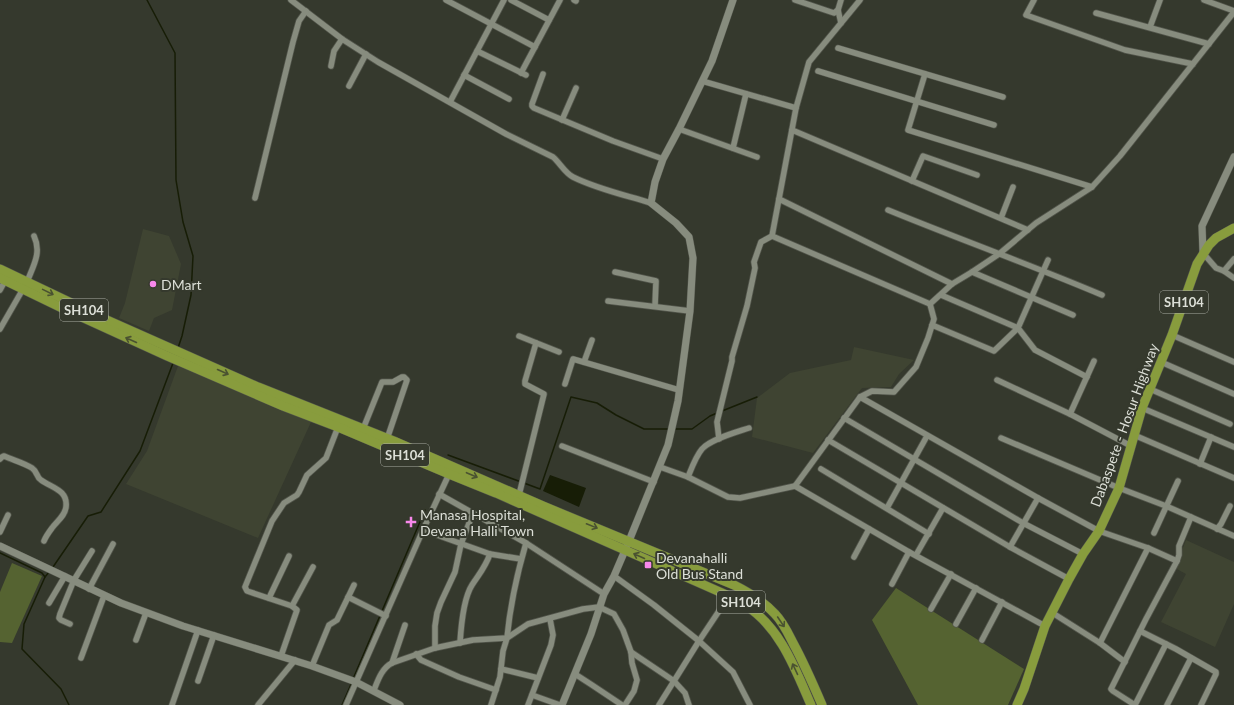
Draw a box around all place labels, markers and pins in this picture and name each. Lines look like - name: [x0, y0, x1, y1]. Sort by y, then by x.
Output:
- place label: DMart: [161, 276, 202, 293]
- marker: DMart: [148, 279, 158, 289]
- place label: Manasa Hospital, Devana Halli Town: [420, 506, 534, 539]
- marker: Manasa Hospital, Devana Halli Town: [405, 516, 417, 528]
- place label: Devanahalli Old Bus Stand: [656, 549, 743, 582]
- marker: Devanahalli Old Bus Stand: [643, 560, 653, 570]

